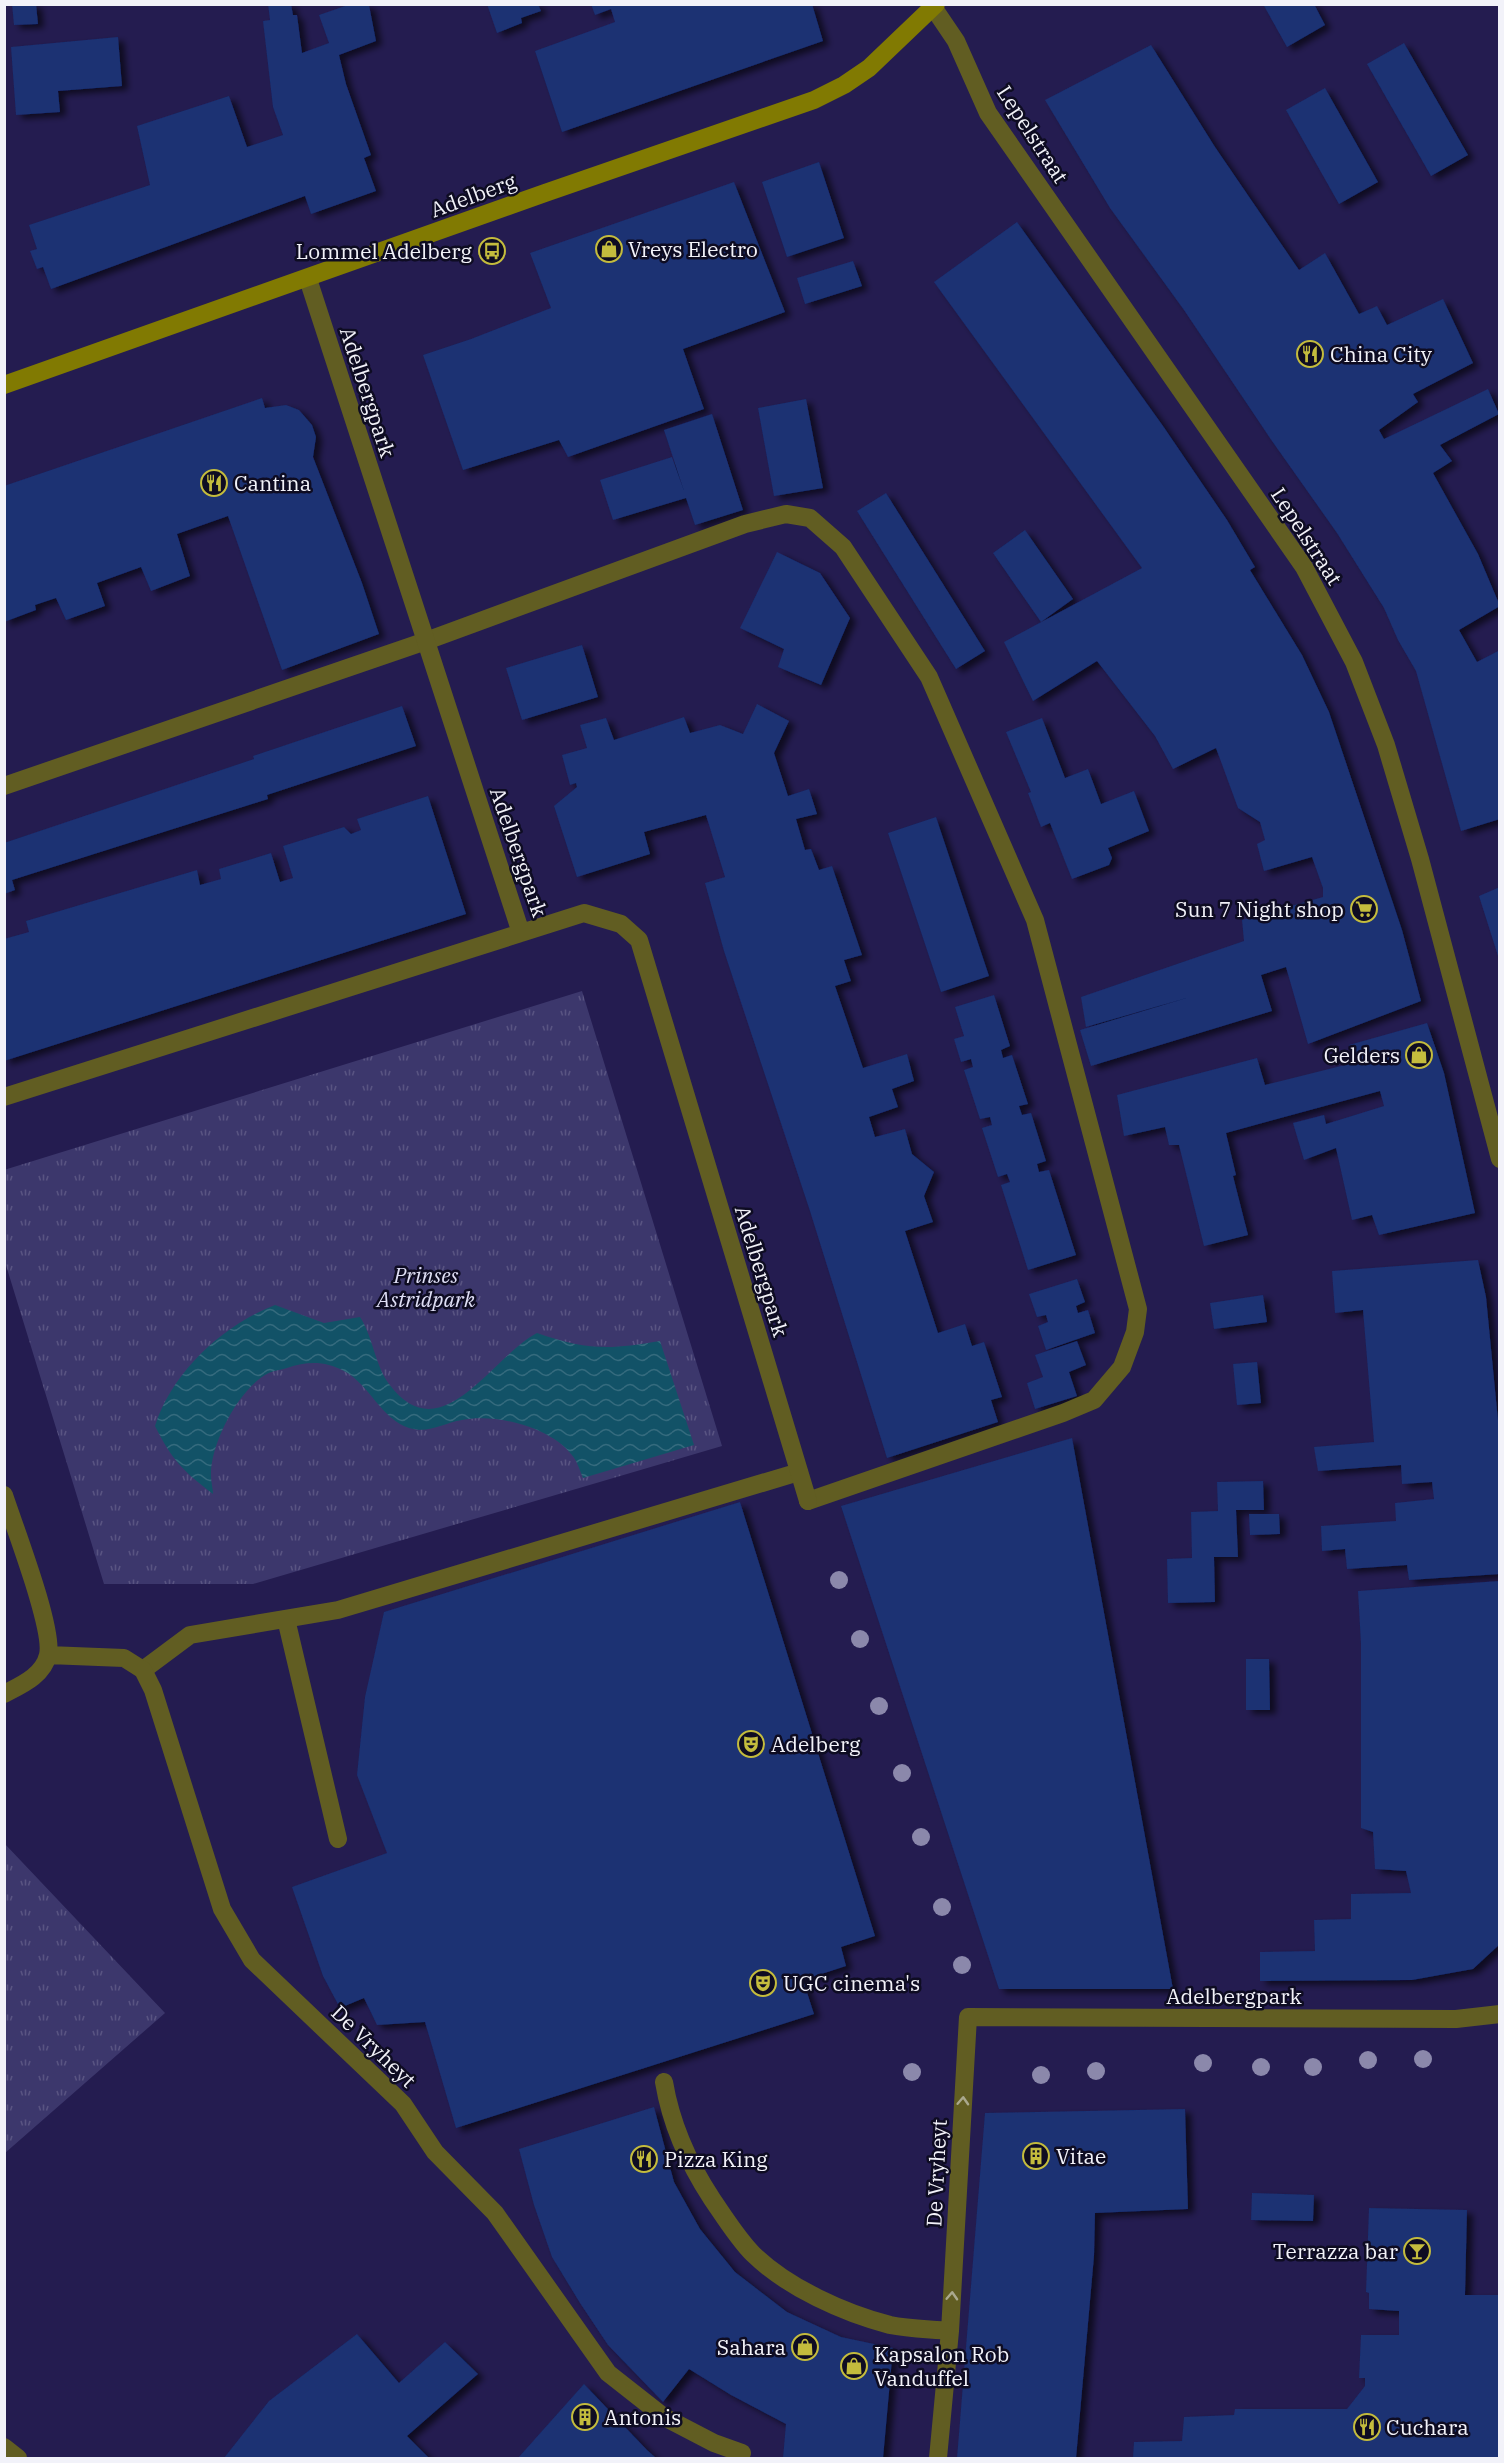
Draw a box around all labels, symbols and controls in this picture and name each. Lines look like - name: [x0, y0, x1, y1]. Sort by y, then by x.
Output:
- street label: Lepelstraat: [991, 80, 1075, 188]
- street label: Adelberg: [426, 166, 520, 223]
- shop icon: Vreys Electro: [594, 234, 624, 264]
- place label: Vreys Electro: [628, 235, 758, 263]
- bus stop icon: Lommel Adelberg: [477, 236, 507, 266]
- place label: Lommel Adelberg: [296, 237, 473, 265]
- street label: Adelbergpark: [334, 323, 402, 461]
- restaurant icon: China City: [1295, 339, 1325, 369]
- place label: China City: [1330, 340, 1433, 368]
- restaurant icon: Cantina: [199, 468, 229, 498]
- place label: Cantina: [234, 469, 311, 497]
- street label: Lepelstraat: [1265, 482, 1349, 590]
- street label: Adelbergpark: [484, 783, 555, 921]
- supermarket icon: Sun 7 Night shop: [1349, 894, 1379, 924]
- place label: Sun 7 Night shop: [1175, 895, 1344, 923]
- shop icon: Gelders: [1404, 1040, 1434, 1070]
- place label: Gelders: [1324, 1041, 1400, 1069]
- street label: Adelbergpark: [729, 1202, 795, 1341]
- park label: Prinses Astridpark: [375, 1261, 476, 1313]
- theatre icon: Adelberg: [736, 1729, 766, 1759]
- place label: Adelberg: [771, 1730, 861, 1758]
- theatre icon: UGC cinema's: [748, 1968, 778, 1998]
- place label: UGC cinema's: [783, 1969, 920, 1997]
- street label: Adelbergpark: [1166, 1982, 1302, 2010]
- street label: De Vryheyt: [326, 1998, 422, 2094]
- one-way arrow: [956, 2096, 969, 2105]
- street label: De Vryheyt: [919, 2118, 953, 2228]
- building icon: Vitae: [1021, 2141, 1051, 2171]
- place label: Vitae: [1056, 2142, 1106, 2170]
- restaurant icon: Pizza King: [629, 2144, 659, 2174]
- place label: Pizza King: [664, 2145, 768, 2173]
- bar icon: Terrazza bar: [1402, 2236, 1432, 2266]
- place label: Terrazza bar: [1273, 2237, 1399, 2265]
- one-way arrow: [945, 2291, 958, 2300]
- shop icon: Sahara: [790, 2332, 820, 2362]
- place label: Sahara: [717, 2333, 786, 2361]
- place label: Kapsalon Rob Vanduffel: [874, 2340, 1009, 2392]
- shop icon: Kapsalon Rob Vanduffel: [839, 2351, 869, 2381]
- building icon: Antonis: [570, 2402, 600, 2432]
- place label: Antonis: [604, 2403, 681, 2431]
- restaurant icon: Cuchara: [1352, 2412, 1382, 2442]
- place label: Cuchara: [1386, 2413, 1469, 2441]

